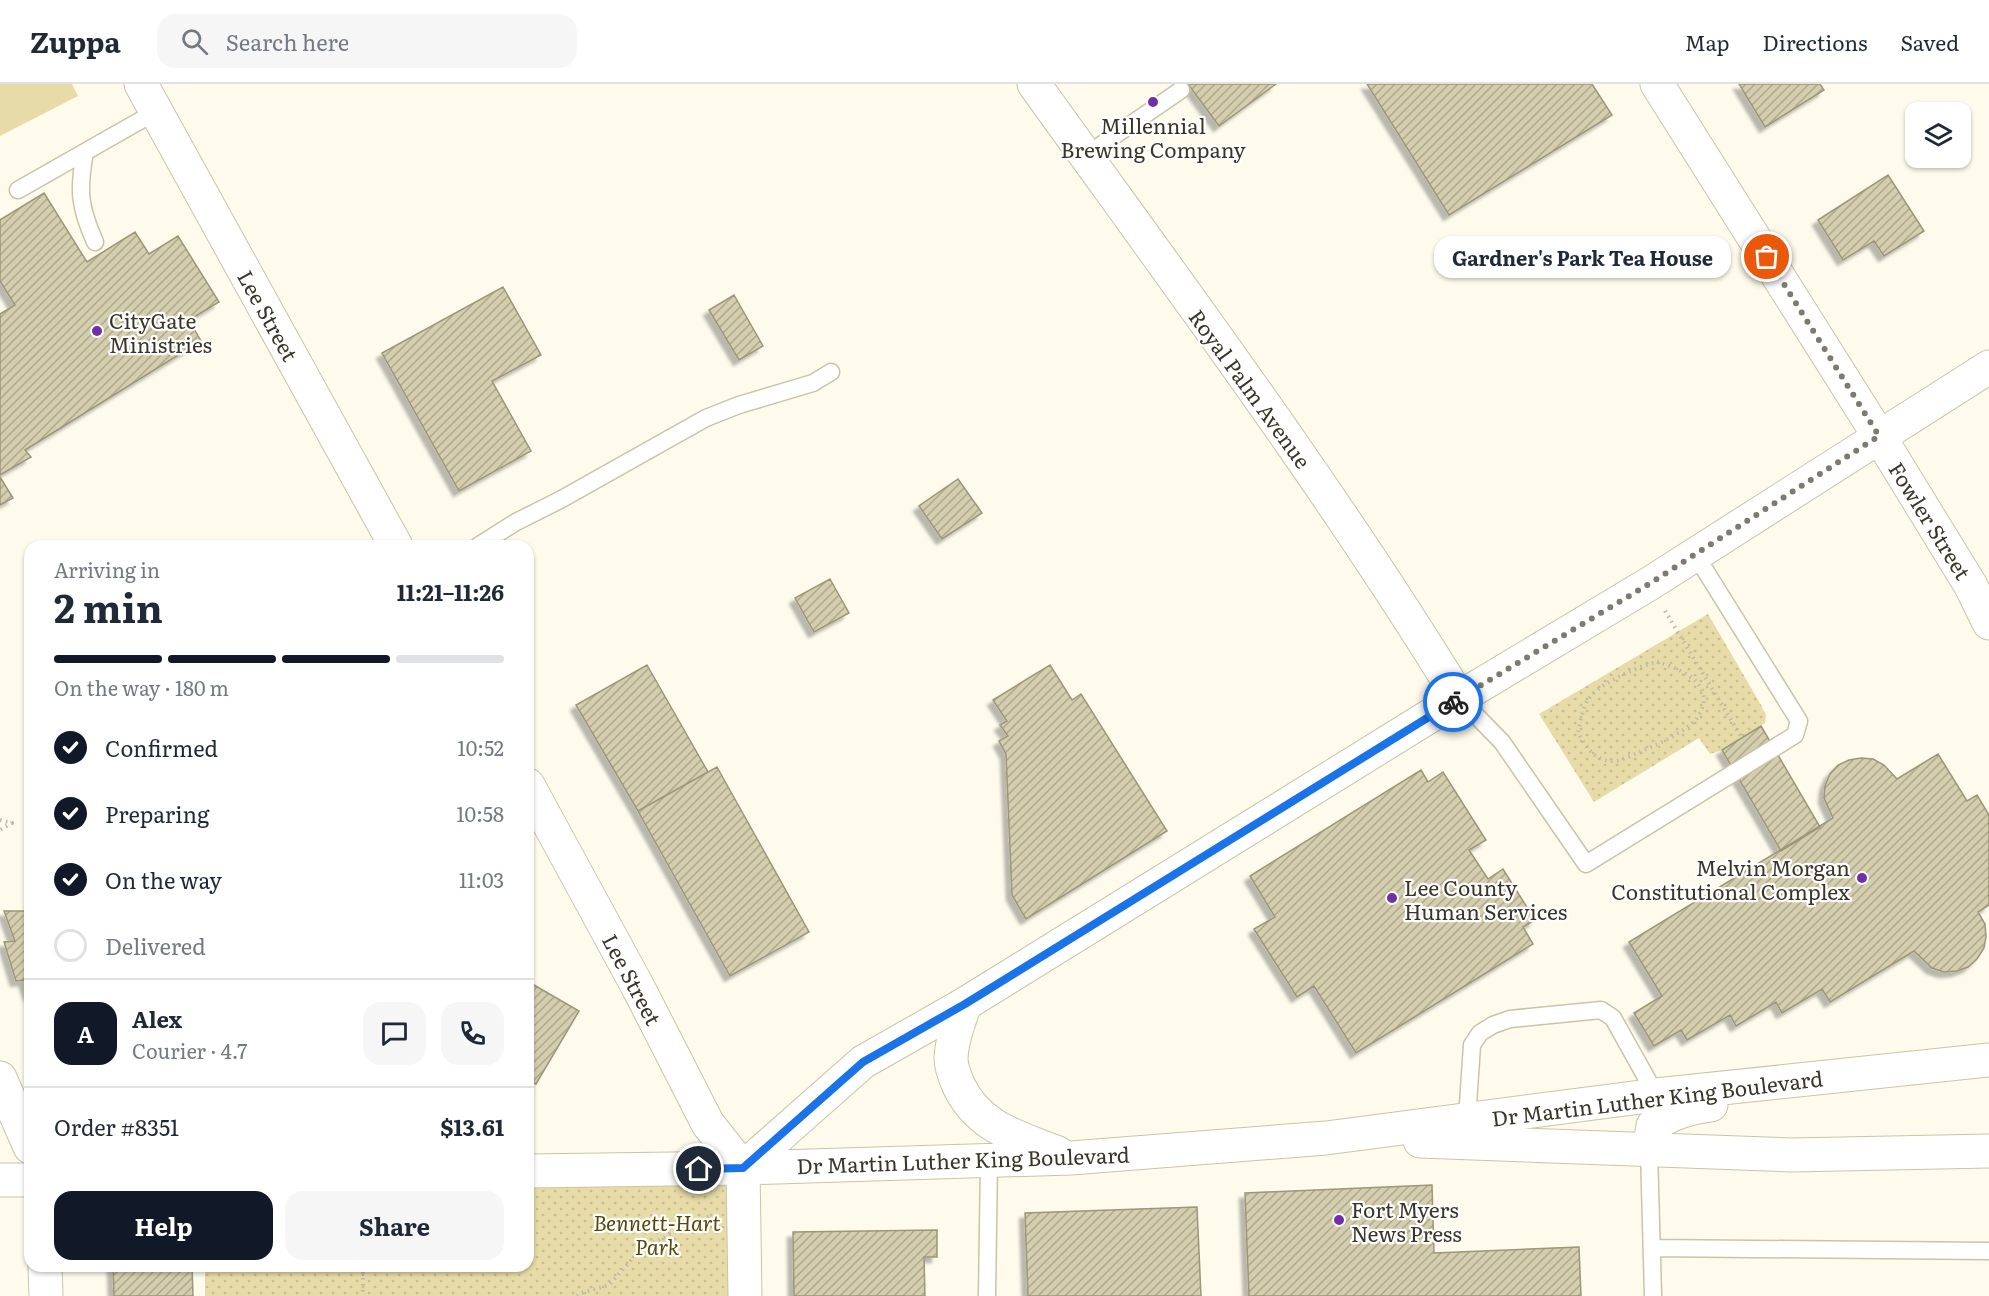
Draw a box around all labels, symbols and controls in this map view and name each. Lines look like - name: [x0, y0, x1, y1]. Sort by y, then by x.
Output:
- search box: [157, 14, 577, 68]
- text: Zuppa: [30, 20, 121, 62]
- icon: search: [178, 25, 211, 58]
- text: Search here: [226, 25, 349, 58]
- text: Map: [1685, 26, 1730, 57]
- text: Directions: [1763, 26, 1868, 57]
- text: Saved: [1901, 26, 1959, 57]
- marker: Millennial Brewing Company: [1146, 95, 1160, 109]
- map controls: [1905, 102, 1971, 168]
- button: layers: [1905, 102, 1971, 168]
- place label: Millennial Brewing Company: [1061, 109, 1246, 164]
- pin: [1741, 231, 1792, 282]
- callout: Gardner's Park Tea House: [1434, 236, 1731, 278]
- icon: bag: [1750, 240, 1783, 273]
- text: Gardner's Park Tea House: [1452, 242, 1713, 272]
- street label: Lee Street: [231, 264, 307, 366]
- street label: Royal Palm Avenue: [1183, 302, 1319, 474]
- place label: CityGate Ministries: [109, 304, 212, 359]
- marker: CityGate Ministries: [90, 324, 104, 338]
- street label: Fowler Street: [1882, 455, 1980, 585]
- text: Arriving in: [54, 554, 160, 584]
- text: 11:21–11:26: [397, 575, 504, 608]
- text: 2 min: [54, 577, 163, 635]
- text: On the way · 180 m: [54, 672, 229, 702]
- courier: [1423, 672, 1483, 732]
- icon: bike: [1437, 686, 1470, 719]
- icon: check: [54, 731, 87, 764]
- text: Confirmed: [105, 731, 218, 764]
- text: 10:52: [458, 732, 504, 762]
- icon: check: [54, 797, 87, 830]
- text: Preparing: [105, 797, 209, 830]
- text: 10:58: [456, 798, 504, 828]
- place label: Melvin Morgan Constitutional Complex: [1611, 851, 1850, 906]
- icon: check: [54, 863, 87, 896]
- text: On the way: [105, 863, 222, 896]
- text: 11:03: [459, 864, 504, 894]
- place label: Lee County Human Services: [1404, 871, 1567, 926]
- marker: Melvin Morgan Constitutional Complex: [1855, 871, 1869, 885]
- marker: Lee County Human Services: [1385, 891, 1399, 905]
- street label: Lee Street: [596, 928, 670, 1031]
- text: Delivered: [105, 929, 206, 962]
- text: Alex: [132, 1002, 182, 1035]
- button: chat: [363, 1002, 426, 1065]
- button: phone: [441, 1002, 504, 1065]
- text: A: [77, 1017, 94, 1050]
- text: Courier · 4.7: [132, 1035, 247, 1065]
- street label: Dr Martin Luther King Boulevard: [1490, 1061, 1825, 1133]
- text: Order #8351: [54, 1110, 179, 1143]
- text: $13.61: [440, 1110, 504, 1143]
- street label: Dr Martin Luther King Boulevard: [796, 1138, 1130, 1180]
- pin: [673, 1143, 724, 1194]
- icon: home: [682, 1152, 715, 1185]
- button: Help: [54, 1191, 273, 1260]
- button: Share: [285, 1191, 504, 1260]
- place label: Fort Myers News Press: [1351, 1193, 1462, 1248]
- park label: Bennett-Hart Park: [593, 1206, 721, 1261]
- marker: Fort Myers News Press: [1332, 1213, 1346, 1227]

